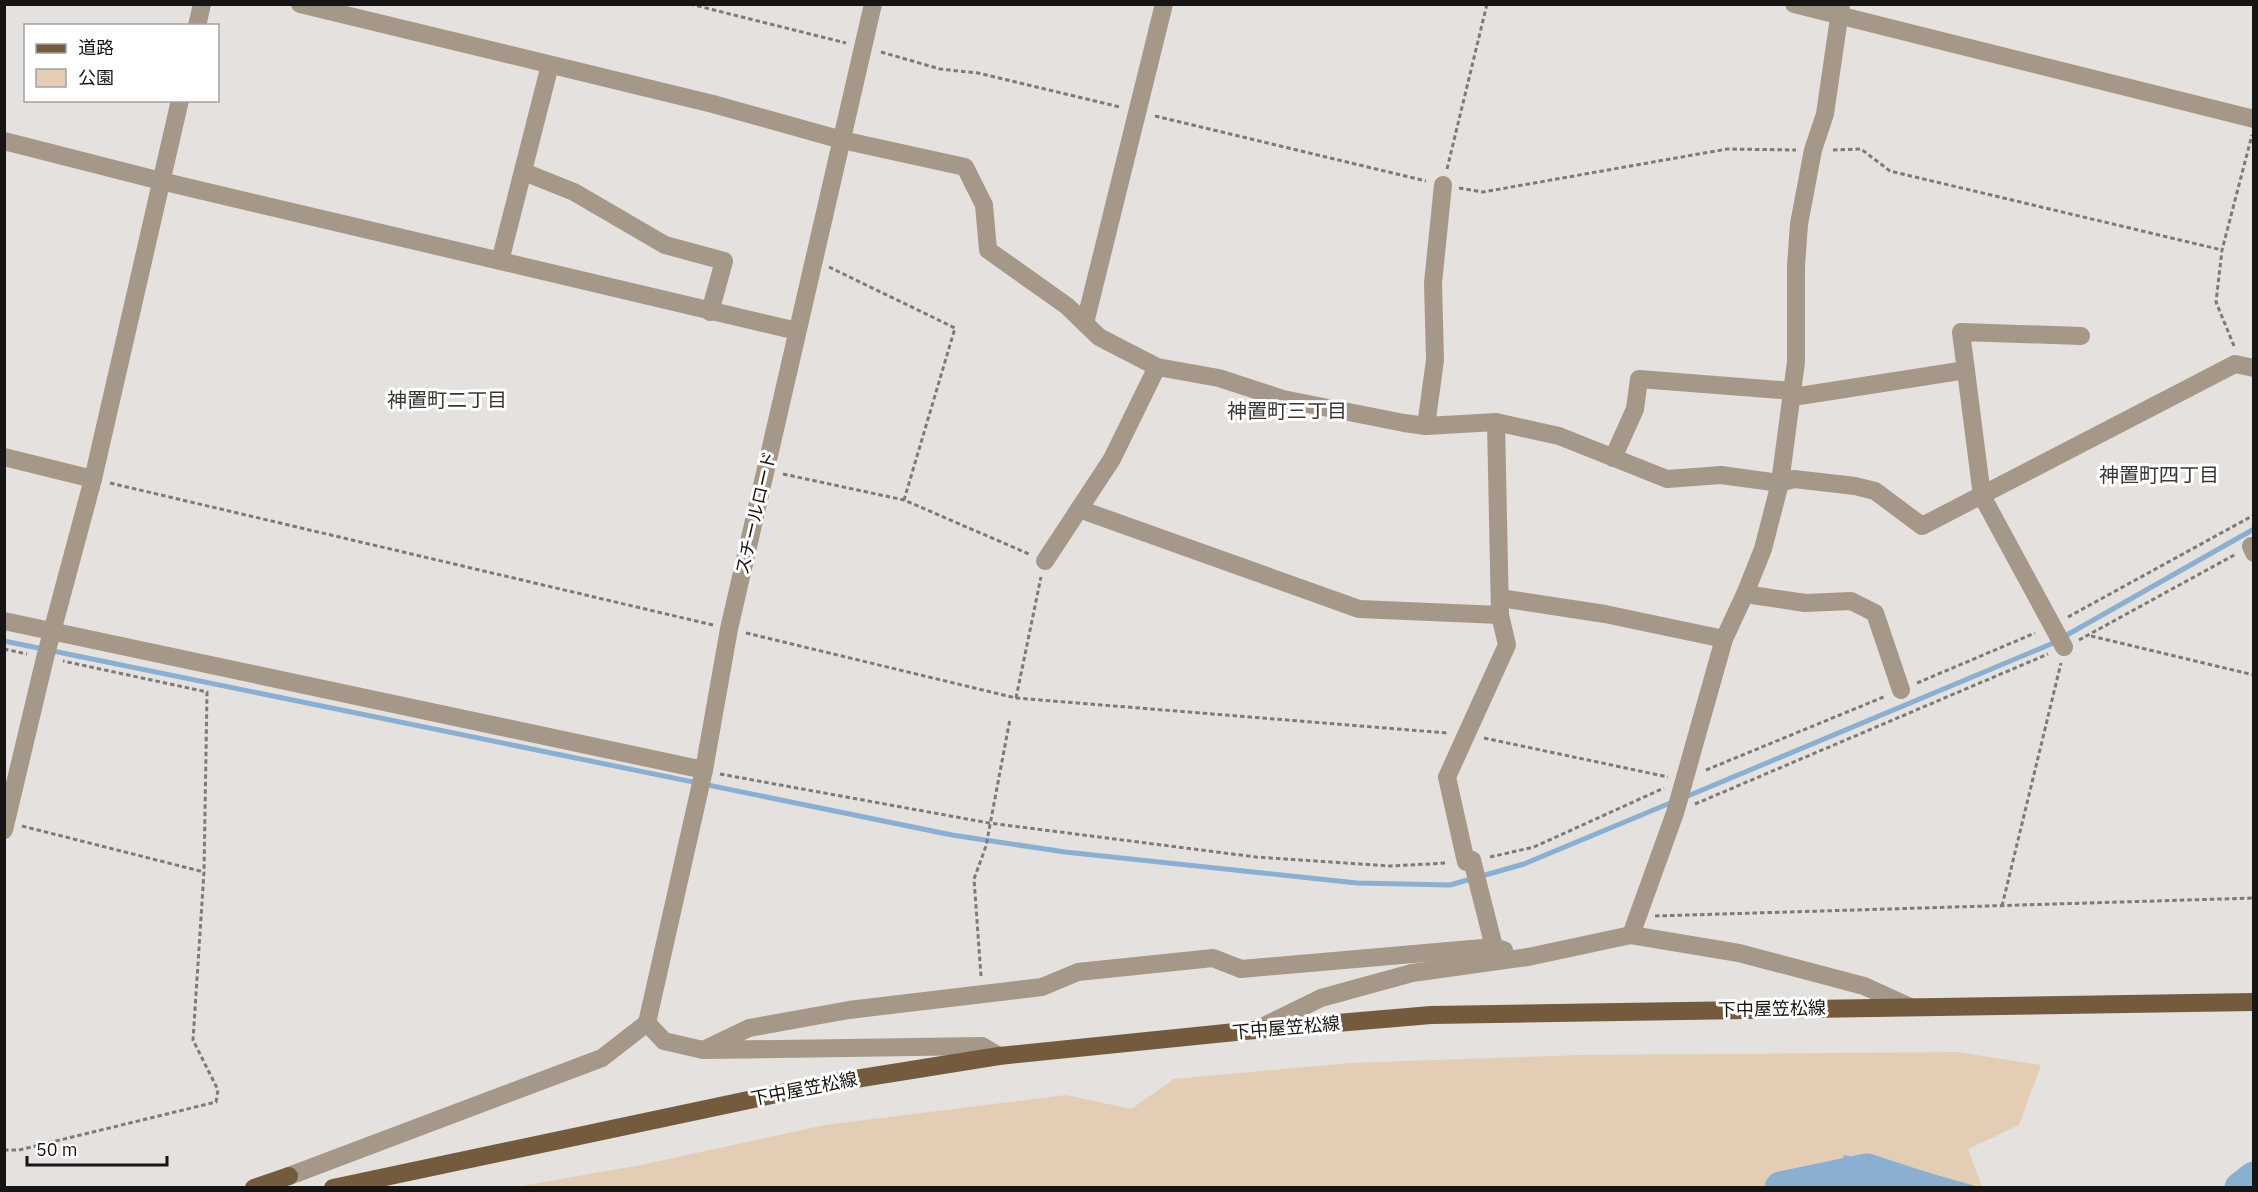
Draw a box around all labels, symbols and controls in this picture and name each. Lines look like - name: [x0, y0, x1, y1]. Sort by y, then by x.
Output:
- legend: [24, 24, 219, 102]
- text: 道路: [78, 36, 114, 59]
- text: 公園: [78, 66, 114, 89]
- district label: 神置町二丁目: [387, 386, 507, 413]
- district label: 神置町三丁目: [1227, 397, 1347, 424]
- street label: スチールロード: [730, 449, 781, 577]
- district label: 神置町四丁目: [2099, 461, 2219, 488]
- street label: 下中屋笠松線: [1718, 996, 1826, 1021]
- street label: 下中屋笠松線: [1231, 1011, 1341, 1044]
- street label: 下中屋笠松線: [749, 1067, 859, 1110]
- scale bar: [27, 1129, 166, 1167]
- text: 50 m: [36, 1138, 78, 1161]

